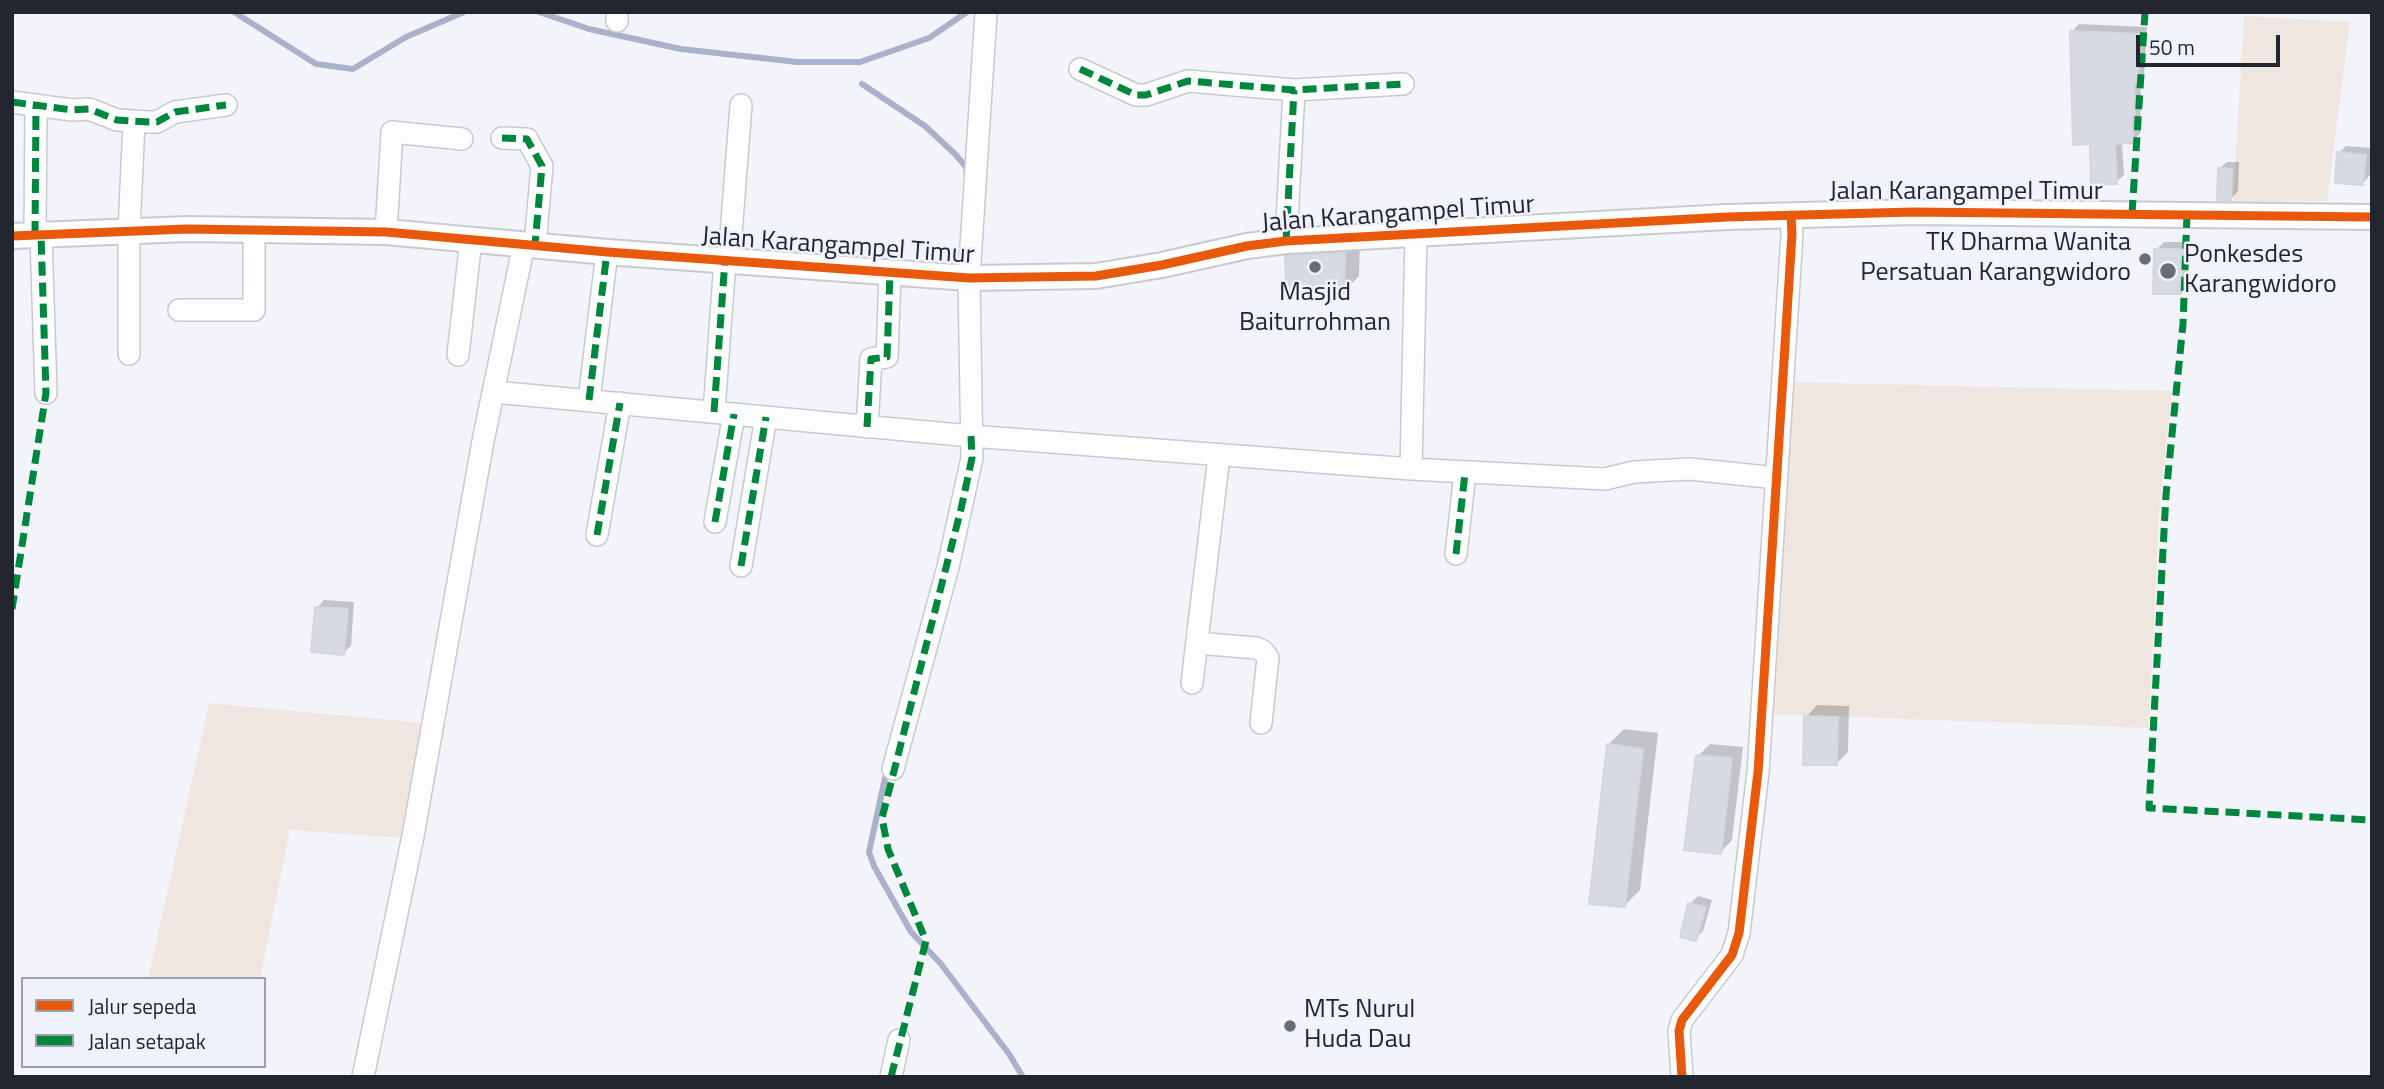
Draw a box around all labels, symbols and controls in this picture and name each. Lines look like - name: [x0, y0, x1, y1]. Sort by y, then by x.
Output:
- scale bar: [2139, 21, 2282, 65]
- text: 50 m: [2149, 31, 2195, 63]
- street label: Jalan Karangampel Timur: [1829, 177, 2103, 209]
- street label: Jalan Karangampel Timur: [1260, 190, 1536, 240]
- street label: Jalan Karangampel Timur: [700, 222, 976, 272]
- place label: TK Dharma Wanita Persatuan Karangwidoro: [1860, 228, 2131, 290]
- place label: Ponkesdes Karangwidoro: [2184, 240, 2337, 302]
- marker: TK Dharma Wanita Persatuan Karangwidoro: [2137, 251, 2153, 267]
- marker: Masjid Baiturrohman: [1307, 259, 1323, 275]
- marker: Ponkesdes Karangwidoro: [2158, 261, 2178, 281]
- place label: Masjid Baiturrohman: [1239, 278, 1391, 340]
- legend: [21, 977, 266, 1068]
- text: Jalur sepeda: [88, 990, 196, 1022]
- place label: MTs Nurul Huda Dau: [1304, 995, 1415, 1056]
- marker: MTs Nurul Huda Dau: [1282, 1018, 1298, 1034]
- text: Jalan setapak: [88, 1025, 206, 1057]

